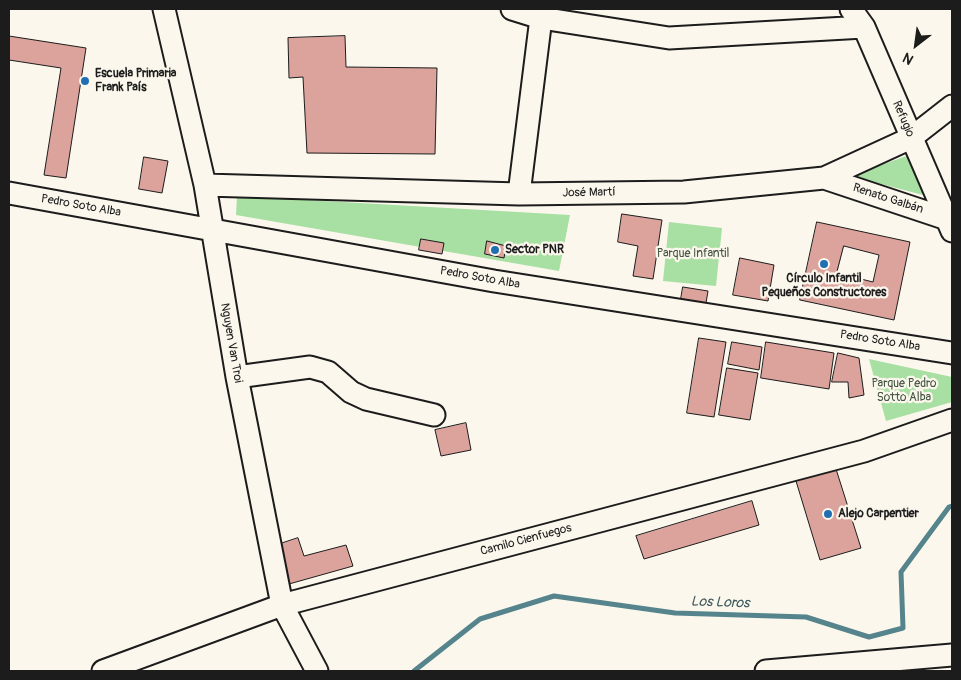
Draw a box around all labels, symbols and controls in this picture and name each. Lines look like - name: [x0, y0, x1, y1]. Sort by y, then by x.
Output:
- north arrow: [891, 20, 941, 70]
- text: N: [900, 49, 917, 68]
- place label: Escuela Primaria Frank País: [95, 67, 176, 95]
- marker: Escuela Primaria Frank País: [79, 75, 91, 87]
- street label: Refugio: [889, 99, 917, 139]
- street label: Renato Galbán: [851, 181, 925, 217]
- street label: José Martí: [562, 185, 616, 201]
- street label: Pedro Soto Alba: [40, 192, 122, 220]
- place label: Sector PNR: [505, 243, 564, 257]
- marker: Sector PNR: [489, 244, 501, 256]
- park label: Parque Infantil: [657, 247, 729, 261]
- marker: Círculo Infantil Pequeños Constructores: [818, 258, 830, 270]
- street label: Pedro Soto Alba: [439, 264, 521, 292]
- place label: Círculo Infantil Pequeños Constructores: [762, 272, 886, 300]
- street label: Nguyen Van Troi: [217, 302, 245, 384]
- street label: Pedro Soto Alba: [839, 328, 921, 354]
- park label: Parque Pedro Sotto Alba: [871, 377, 937, 405]
- place label: Alejo Carpentier: [838, 507, 919, 521]
- marker: Alejo Carpentier: [822, 508, 834, 520]
- street label: Camilo Cienfuegos: [479, 521, 573, 559]
- water label: Los Loros: [690, 594, 750, 612]

